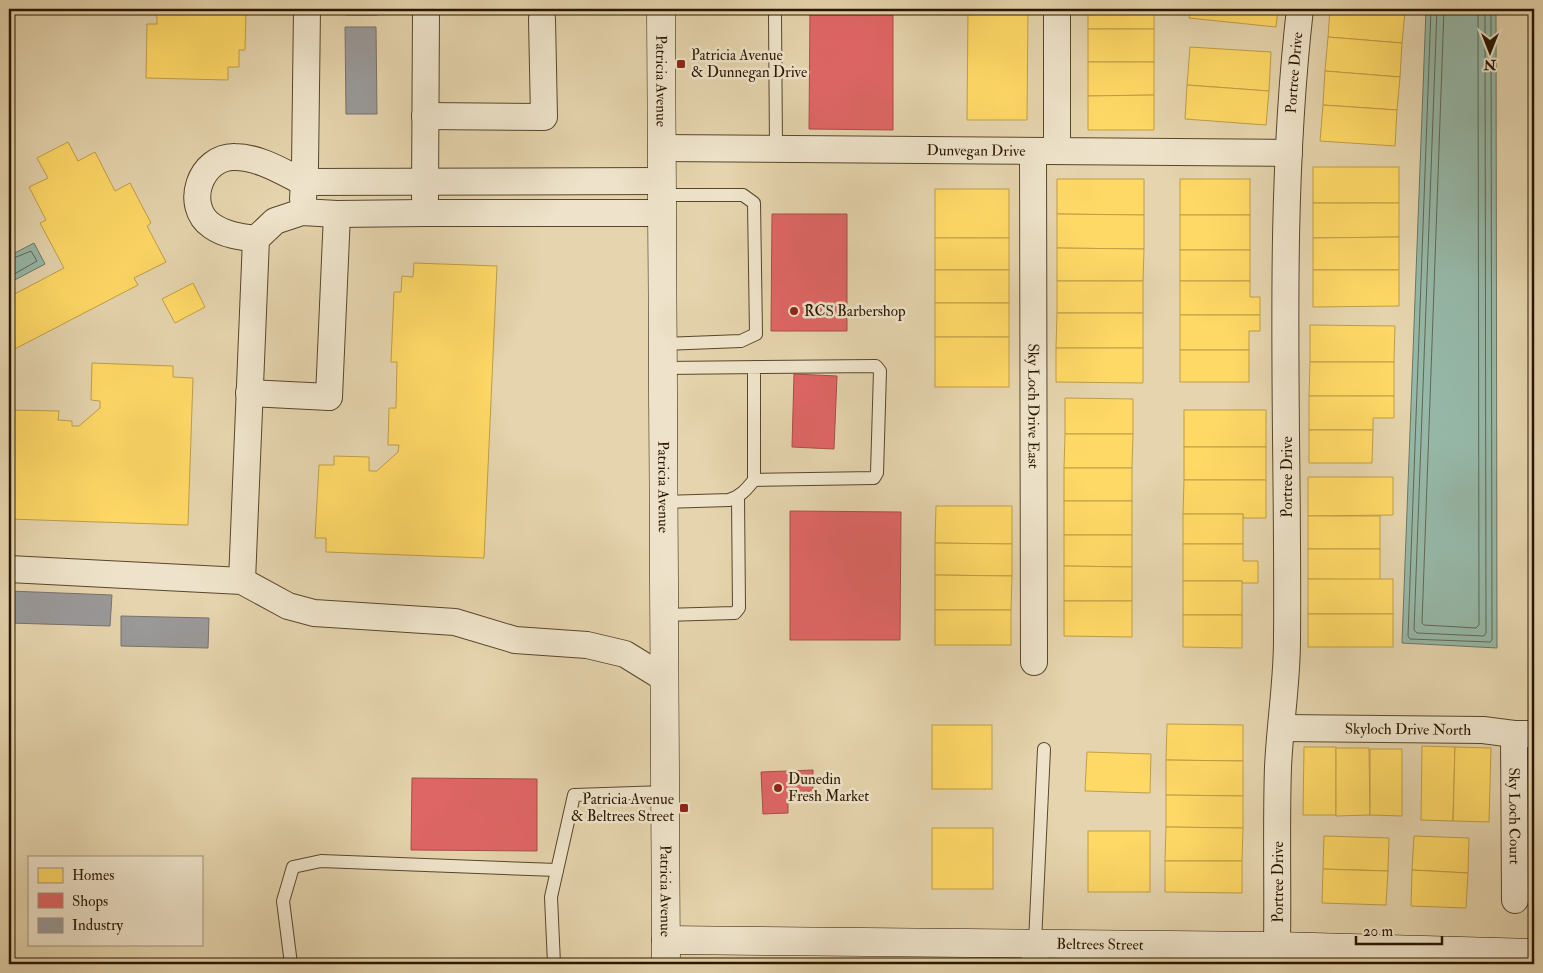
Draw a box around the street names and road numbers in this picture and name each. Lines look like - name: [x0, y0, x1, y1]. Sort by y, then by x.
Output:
- street label: Portree Drive: [1282, 31, 1307, 114]
- street label: Patricia Avenue: [651, 35, 671, 127]
- street label: Dunvegan Drive: [926, 141, 1026, 161]
- street label: Sky Loch Drive East: [1023, 343, 1043, 469]
- street label: Portree Drive: [1278, 436, 1297, 518]
- street label: Patricia Avenue: [653, 441, 673, 533]
- street label: Skyloch Drive North: [1345, 720, 1471, 740]
- street label: Sky Loch Court: [1504, 767, 1524, 865]
- street label: Portree Drive: [1269, 841, 1288, 923]
- street label: Patricia Avenue: [655, 845, 675, 937]
- street label: Beltrees Street: [1056, 935, 1144, 955]

